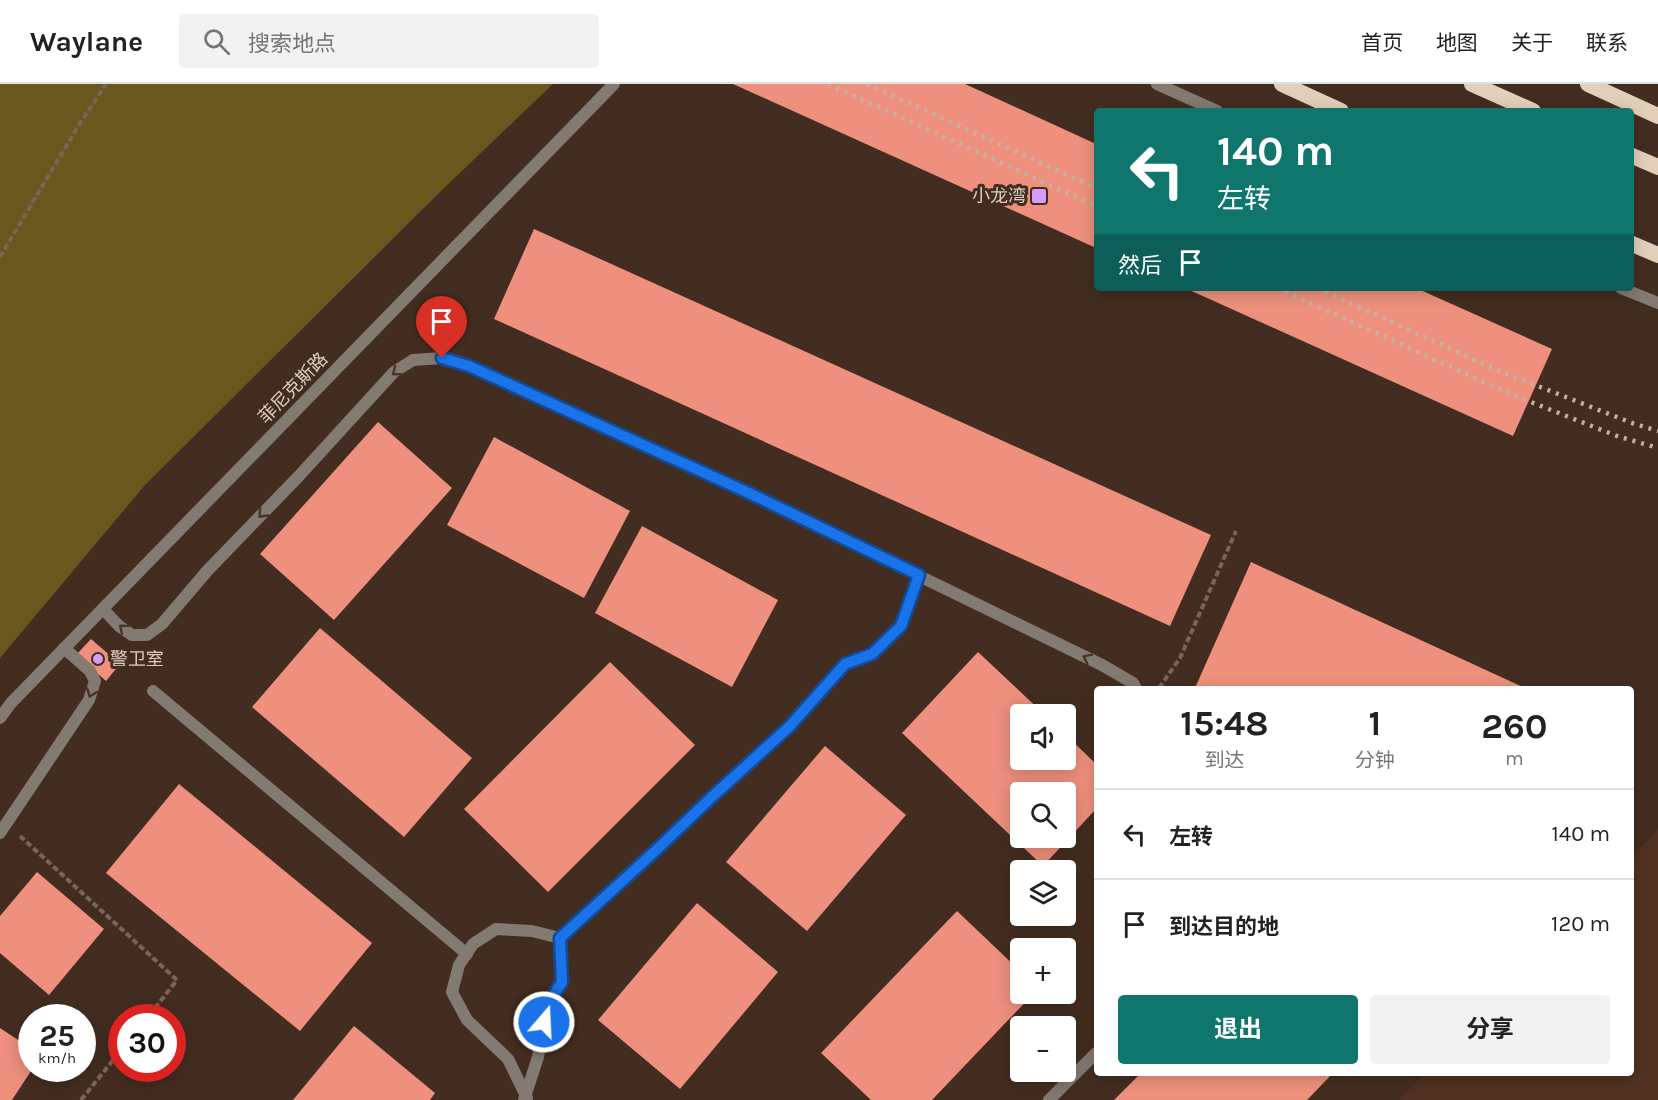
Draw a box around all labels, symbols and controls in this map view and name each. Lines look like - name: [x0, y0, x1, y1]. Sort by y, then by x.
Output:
- search box: [179, 14, 599, 68]
- text: Waylane: [30, 25, 143, 58]
- icon: search: [200, 25, 233, 58]
- text: 搜索地点: [248, 31, 336, 57]
- text: 首页: [1361, 31, 1403, 55]
- text: 地图: [1436, 31, 1478, 55]
- text: 关于: [1511, 31, 1553, 55]
- text: 联系: [1586, 31, 1628, 55]
- text: 140 m: [1217, 126, 1334, 176]
- icon: left: [1118, 132, 1196, 210]
- text: 左转: [1217, 183, 1271, 215]
- place label: 小龙湾: [972, 185, 1026, 207]
- marker: 小龙湾: [1030, 187, 1048, 205]
- icon: arrive: [1174, 246, 1207, 279]
- text: 然后: [1118, 253, 1162, 279]
- pin: [416, 296, 467, 358]
- icon: arrive: [425, 305, 458, 338]
- street label: 菲尼克斯路: [254, 348, 332, 428]
- one-way arrow: [392, 365, 403, 376]
- one-way arrow: [259, 506, 270, 517]
- one-way arrow: [119, 624, 130, 635]
- place label: 警卫室: [110, 648, 164, 670]
- marker: 警卫室: [91, 652, 105, 666]
- one-way arrow: [1083, 653, 1094, 665]
- one-way arrow: [86, 687, 99, 698]
- text: 15:48: [1180, 702, 1269, 744]
- text: 1: [1368, 702, 1381, 744]
- map controls: [1010, 704, 1076, 1082]
- button: sound: [1010, 704, 1076, 770]
- text: 260: [1481, 705, 1548, 747]
- text: m: [1505, 747, 1524, 770]
- text: 到达: [1204, 749, 1244, 772]
- text: 分钟: [1355, 749, 1395, 772]
- button: search: [1010, 782, 1076, 848]
- icon: left: [1118, 818, 1151, 851]
- text: 140 m: [1552, 821, 1610, 847]
- text: 左转: [1169, 824, 1213, 850]
- button: layers: [1010, 860, 1076, 926]
- icon: arrive: [1118, 908, 1151, 941]
- text: 120 m: [1551, 911, 1610, 937]
- text: 到达目的地: [1169, 914, 1279, 940]
- button: +: [1010, 938, 1076, 1004]
- position arrow: [512, 990, 576, 1054]
- button: 退出: [1118, 995, 1358, 1064]
- button: 分享: [1370, 995, 1610, 1064]
- speed limit sign: 30: [108, 1004, 186, 1082]
- button: −: [1010, 1016, 1076, 1082]
- text: 25: [39, 1018, 75, 1054]
- text: km/h: [38, 1049, 76, 1067]

